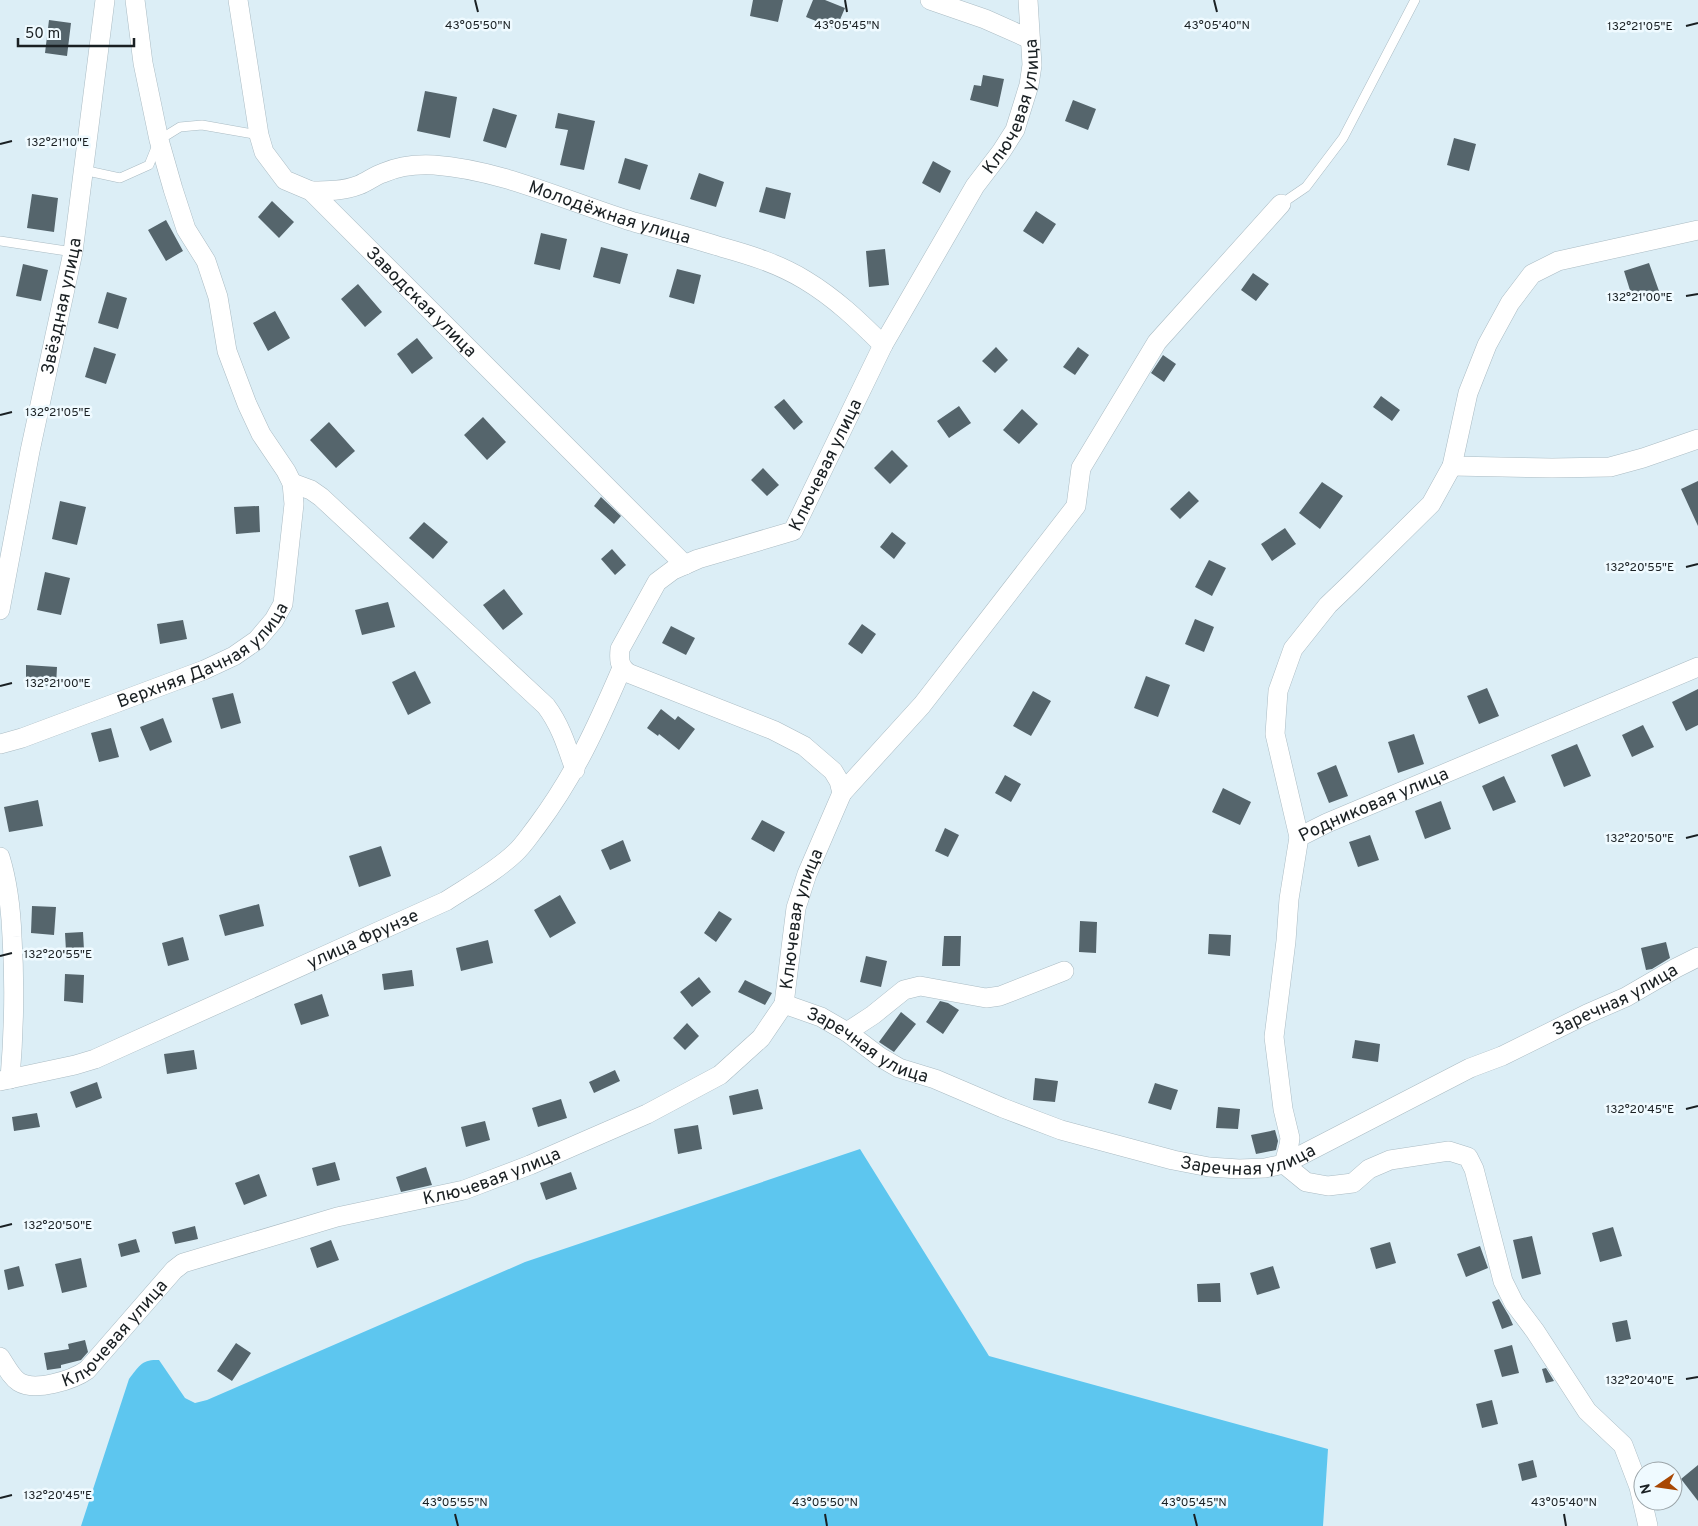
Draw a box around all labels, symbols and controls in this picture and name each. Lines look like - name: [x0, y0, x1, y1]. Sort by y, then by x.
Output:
- scale bar: [18, 15, 134, 47]
- text: 43°05'50"N: [445, 18, 511, 34]
- text: 43°05'45"N: [814, 18, 880, 34]
- text: 43°05'40"N: [1184, 18, 1250, 34]
- text: 132°21'05"E: [1607, 19, 1673, 35]
- text: 50 m: [25, 25, 60, 44]
- street label: Ключевая улица: [978, 38, 1045, 179]
- text: 132°21'10"E: [27, 135, 89, 151]
- street label: Молодёжная улица: [525, 176, 693, 250]
- street label: Звёздная улица: [37, 237, 88, 377]
- street label: Заводская улица: [360, 242, 481, 363]
- text: 132°21'00"E: [1607, 290, 1673, 306]
- street label: Ключевая улица: [785, 395, 868, 535]
- text: 132°21'05"E: [25, 405, 91, 421]
- text: 132°20'55"E: [1606, 560, 1674, 576]
- street label: Верхняя Дачная улица: [114, 599, 294, 714]
- text: 132°21'00"E: [25, 676, 91, 692]
- street label: Родниковая улица: [1295, 763, 1452, 848]
- text: 132°20'50"E: [1606, 831, 1674, 847]
- street label: Ключевая улица: [776, 846, 830, 991]
- street label: улица Фрунзе: [304, 905, 423, 975]
- text: 132°20'55"E: [24, 947, 92, 963]
- street label: Заречная улица: [1549, 959, 1683, 1042]
- street label: Заречная улица: [803, 1003, 931, 1089]
- text: 132°20'45"E: [1606, 1102, 1674, 1118]
- street label: Заречная улица: [1178, 1140, 1320, 1182]
- street label: Ключевая улица: [421, 1143, 564, 1211]
- text: 132°20'50"E: [24, 1218, 92, 1234]
- street label: Ключевая улица: [59, 1275, 174, 1394]
- text: 132°20'40"E: [1606, 1373, 1674, 1389]
- north arrow: [1633, 1461, 1683, 1511]
- text: N: [1637, 1482, 1656, 1495]
- text: 132°20'45"E: [24, 1488, 92, 1504]
- text: 43°05'55"N: [422, 1495, 488, 1511]
- text: 43°05'50"N: [792, 1495, 858, 1511]
- text: 43°05'45"N: [1161, 1495, 1227, 1511]
- text: 43°05'40"N: [1531, 1495, 1597, 1511]

